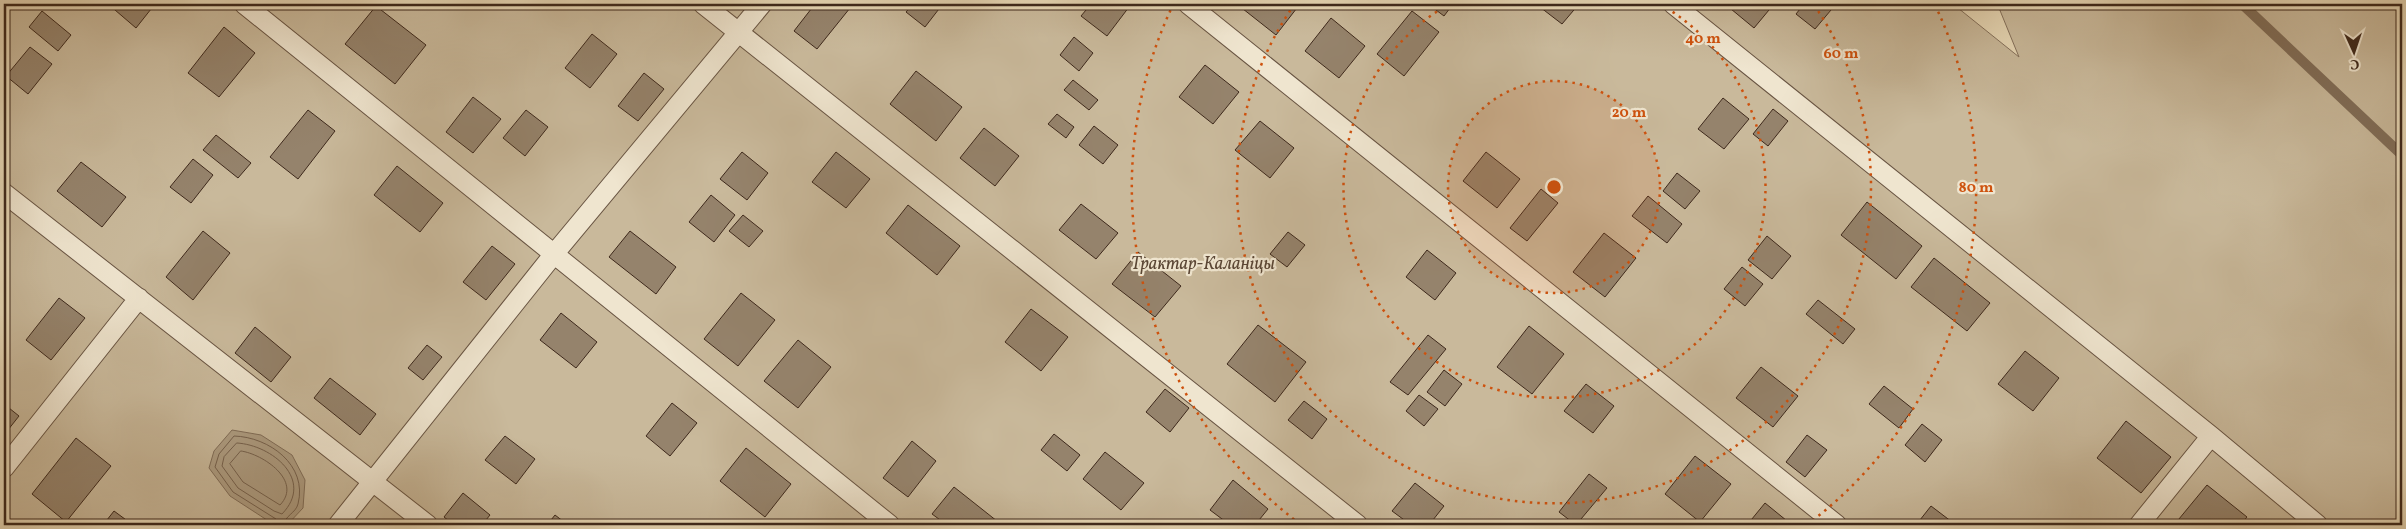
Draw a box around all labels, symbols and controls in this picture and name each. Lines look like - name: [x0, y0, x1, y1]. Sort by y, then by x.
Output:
- north arrow: [2328, 28, 2378, 78]
- text: 40 m: [1685, 29, 1721, 50]
- text: 60 m: [1824, 44, 1859, 65]
- text: С: [2350, 54, 2360, 73]
- text: 20 m: [1612, 103, 1647, 124]
- centre of rings: [1545, 178, 1563, 196]
- text: 80 m: [1959, 178, 1994, 199]
- park label: Трактар-Каланіцы: [1131, 252, 1275, 277]

